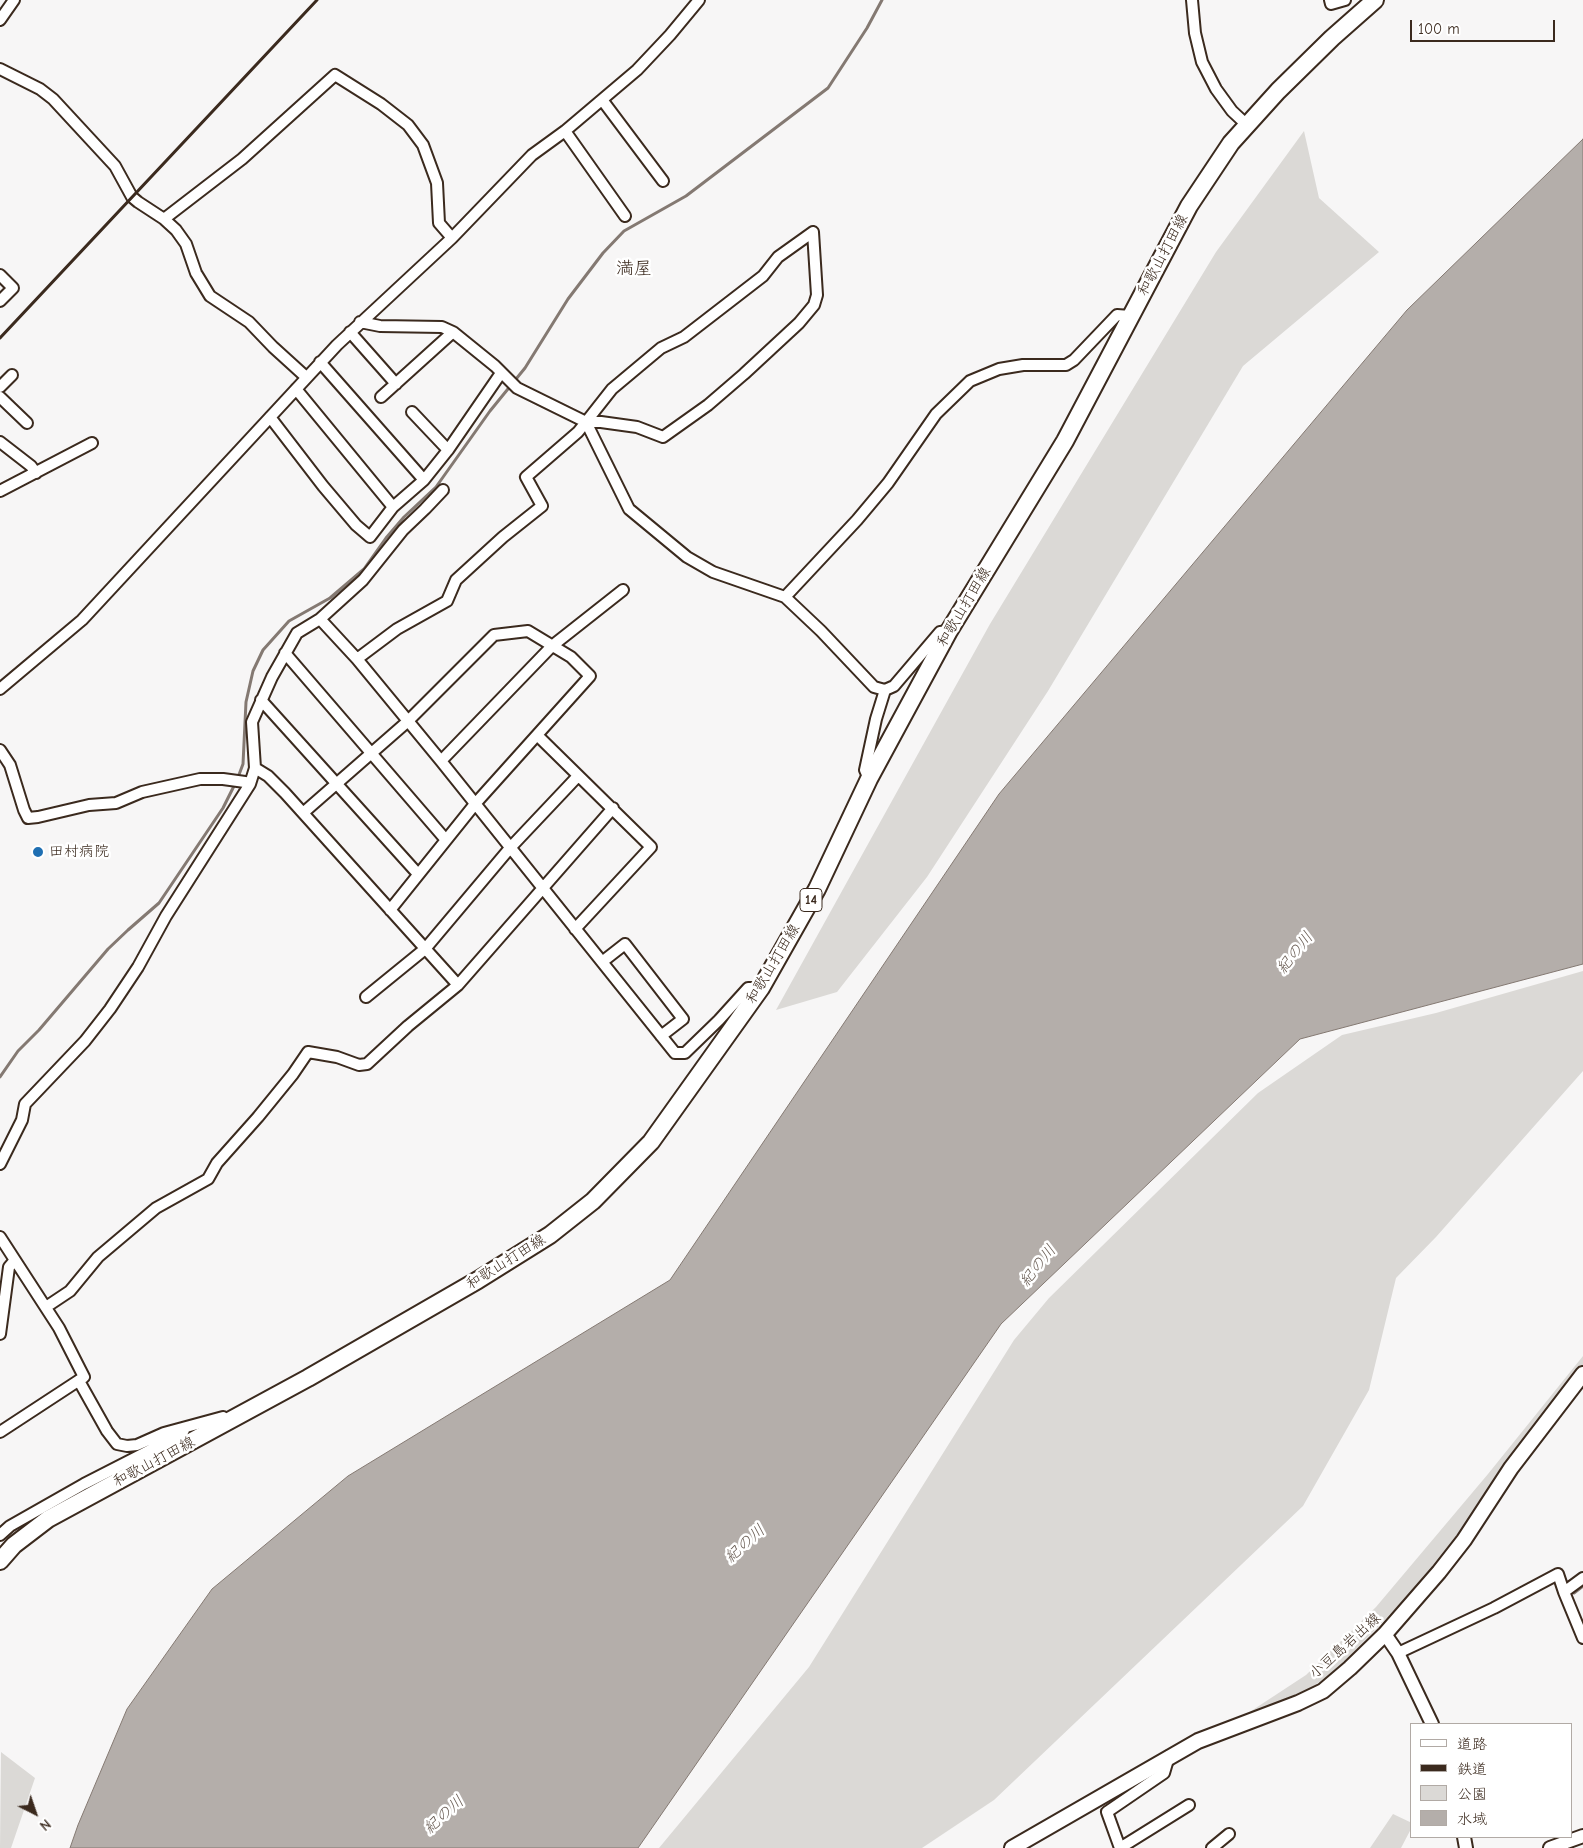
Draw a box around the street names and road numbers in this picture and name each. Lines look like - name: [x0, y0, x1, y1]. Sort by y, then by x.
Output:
- street label: 和歌山打田線: [1134, 211, 1192, 299]
- street label: 和歌山打田線: [933, 564, 995, 650]
- road number: 14: [800, 888, 822, 912]
- street label: 和歌山打田線: [742, 921, 804, 1007]
- street label: 和歌山打田線: [463, 1231, 549, 1293]
- street label: 和歌山打田線: [110, 1433, 198, 1491]
- street label: 小豆島岩出線: [1306, 1609, 1384, 1683]

